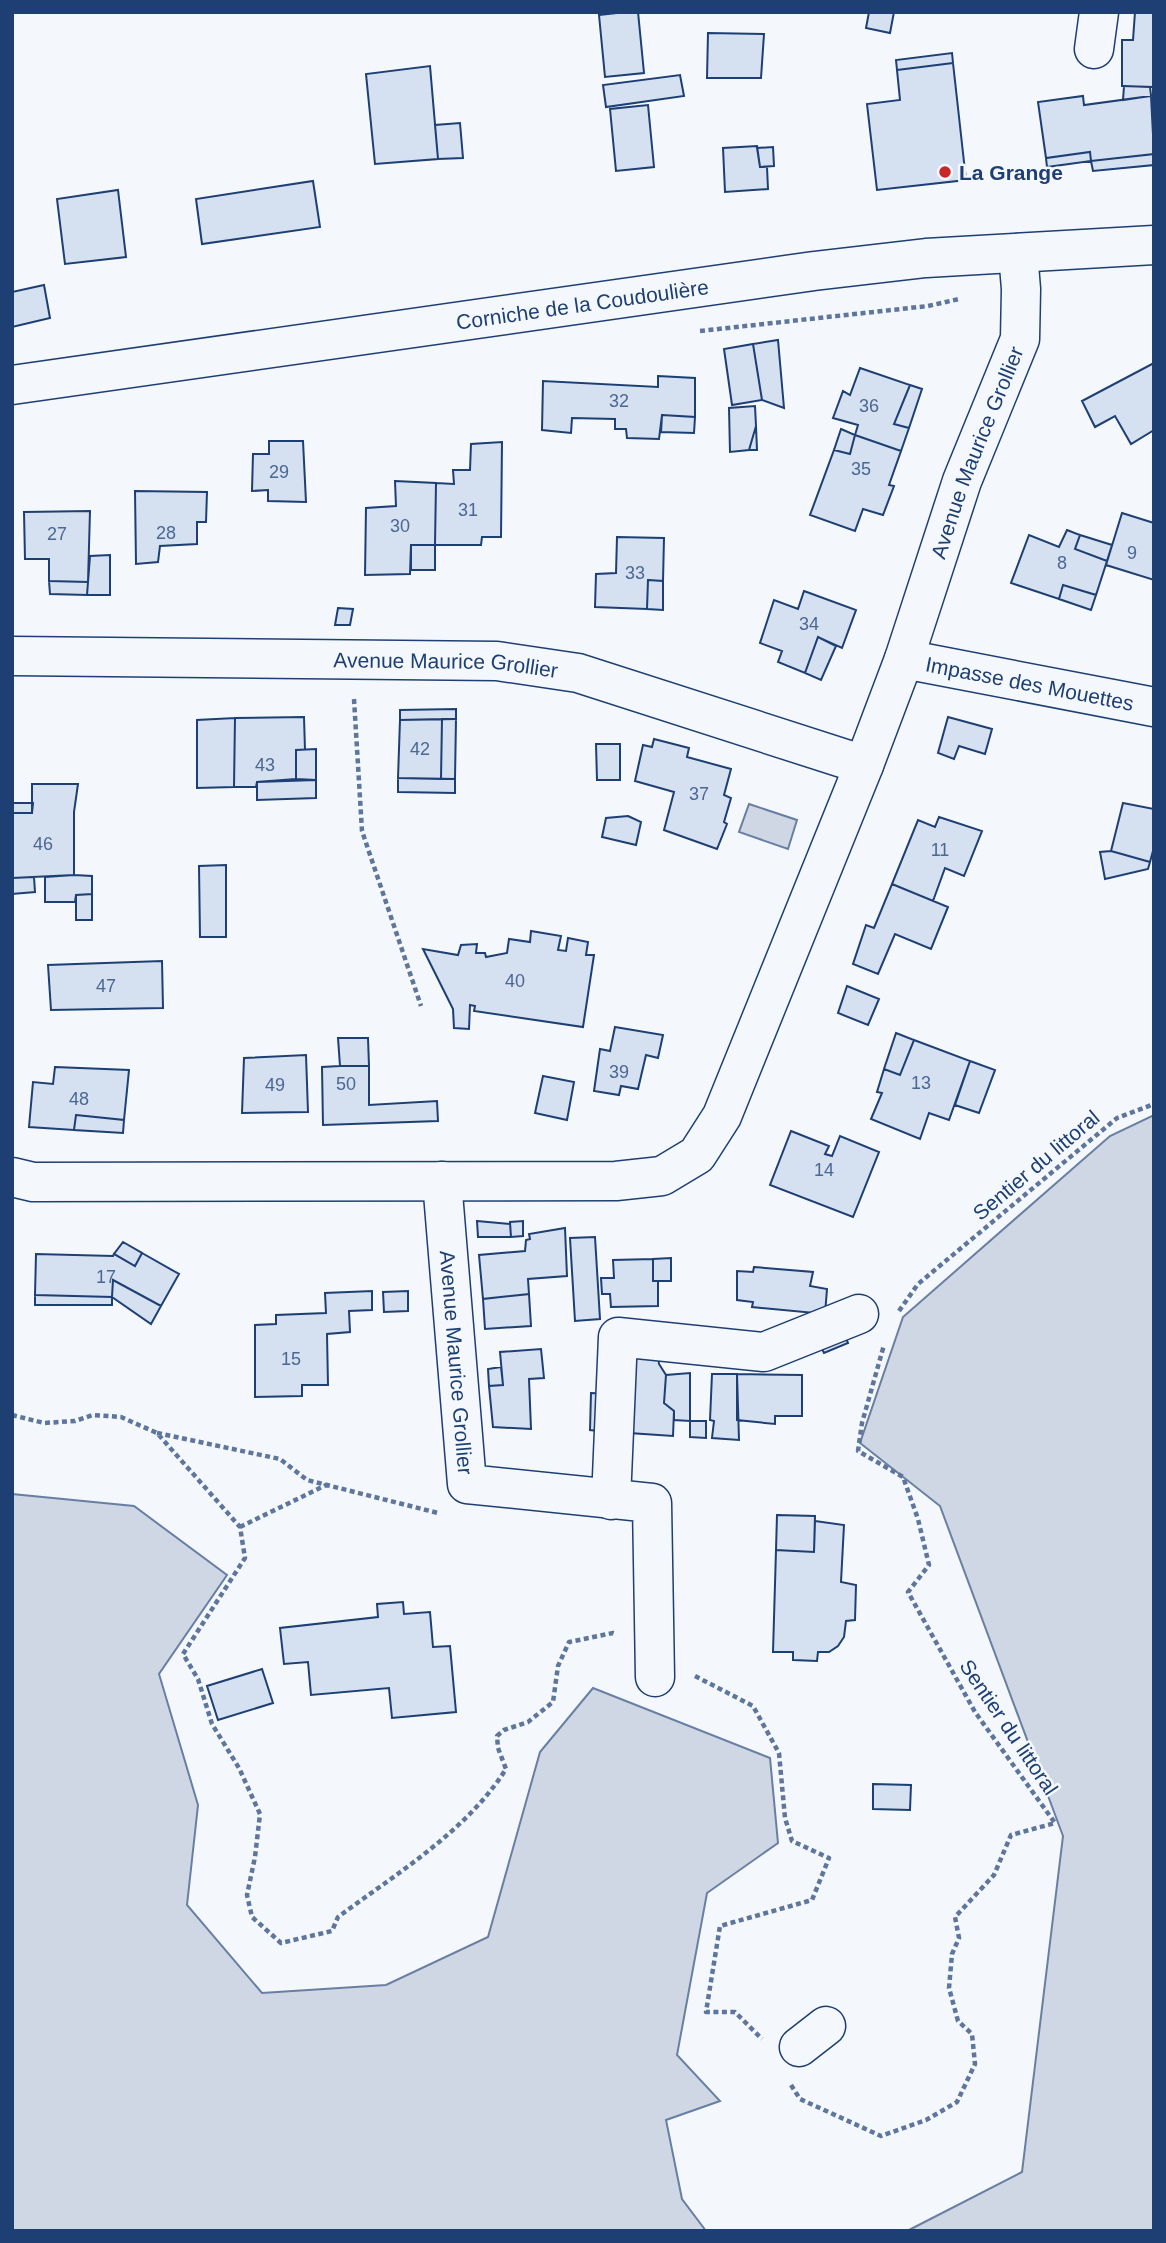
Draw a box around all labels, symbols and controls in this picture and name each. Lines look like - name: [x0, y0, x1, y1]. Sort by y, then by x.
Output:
- place label: La Grange: [959, 161, 1063, 184]
- marker: La Grange: [937, 164, 953, 180]
- street label: Corniche de la Coudoulière: [455, 275, 710, 333]
- street label: Avenue Maurice Grollier: [926, 343, 1027, 561]
- house number: 32: [609, 391, 629, 411]
- house number: 36: [859, 396, 879, 416]
- house number: 35: [851, 459, 871, 479]
- house number: 29: [269, 462, 289, 482]
- house number: 31: [458, 500, 478, 520]
- house number: 30: [390, 516, 410, 536]
- house number: 28: [156, 523, 176, 543]
- house number: 27: [47, 524, 67, 544]
- house number: 9: [1127, 543, 1137, 563]
- house number: 8: [1057, 553, 1067, 573]
- house number: 33: [625, 563, 645, 583]
- house number: 34: [799, 614, 819, 634]
- street label: Avenue Maurice Grollier: [333, 648, 560, 681]
- street label: Impasse des Mouettes: [924, 652, 1136, 714]
- house number: 42: [410, 739, 430, 759]
- house number: 43: [255, 755, 275, 775]
- house number: 37: [689, 784, 709, 804]
- house number: 46: [33, 834, 53, 854]
- house number: 11: [931, 840, 949, 860]
- house number: 40: [505, 971, 525, 991]
- house number: 47: [96, 976, 116, 996]
- house number: 39: [609, 1062, 629, 1082]
- house number: 13: [911, 1073, 931, 1093]
- house number: 50: [336, 1074, 356, 1094]
- house number: 49: [265, 1075, 285, 1095]
- house number: 48: [69, 1089, 89, 1109]
- street label: Sentier du littoral: [968, 1106, 1104, 1224]
- house number: 14: [814, 1160, 834, 1180]
- street label: Avenue Maurice Grollier: [436, 1249, 478, 1475]
- house number: 17: [96, 1267, 116, 1287]
- house number: 15: [281, 1349, 301, 1369]
- street label: Sentier du littoral: [955, 1655, 1063, 1799]

